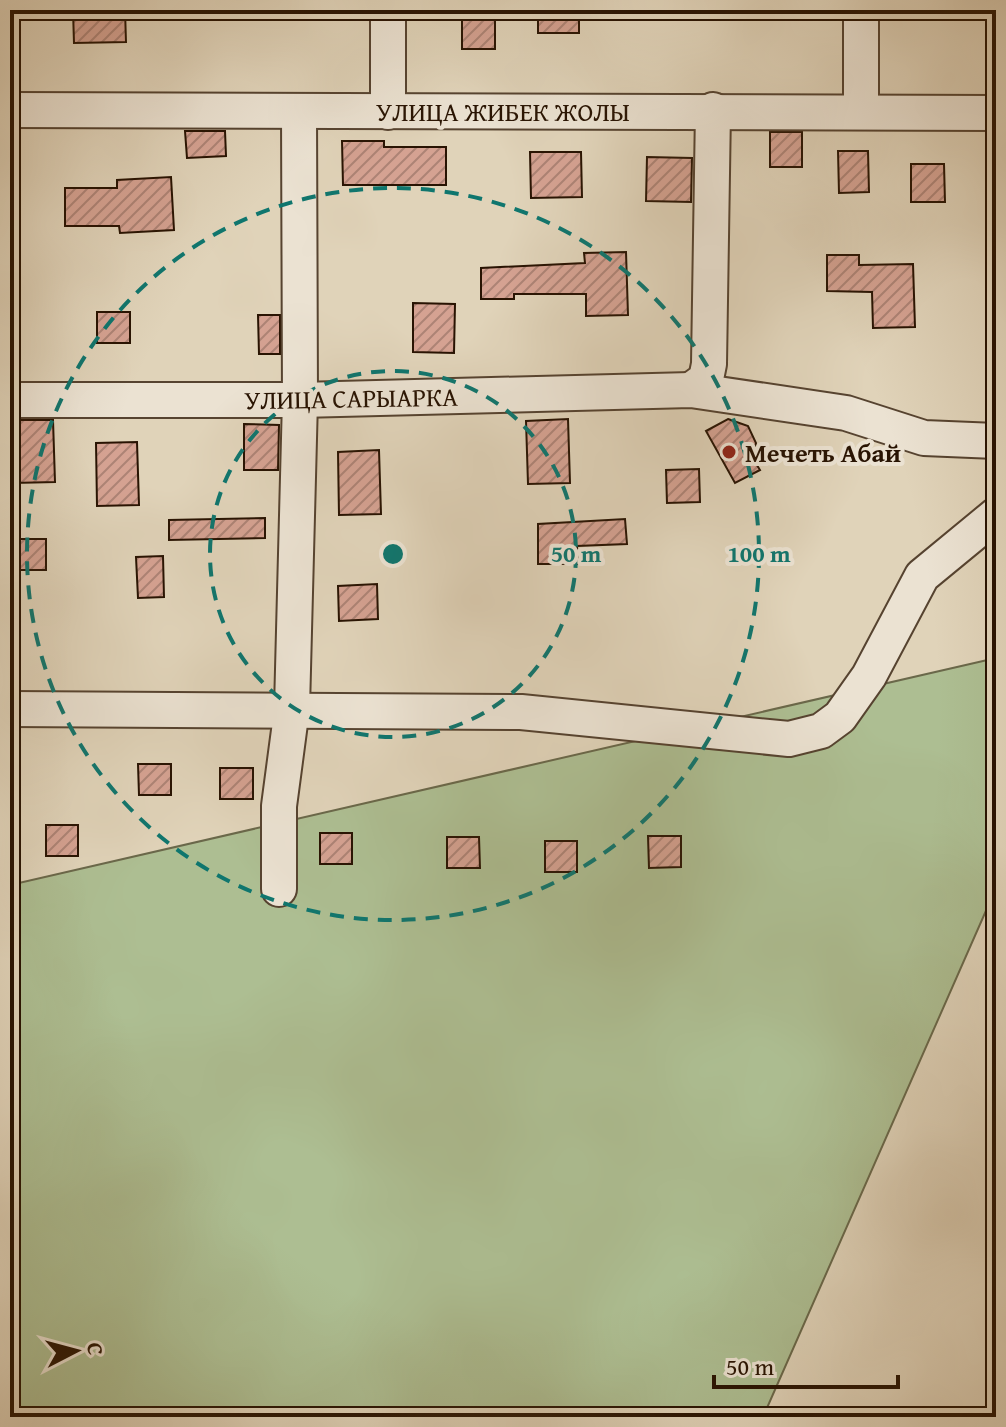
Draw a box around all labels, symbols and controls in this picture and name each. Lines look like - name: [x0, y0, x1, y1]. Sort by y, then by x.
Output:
- street label: УЛИЦА ЖИБЕК ЖОЛЫ: [376, 92, 630, 131]
- street label: УЛИЦА САРЫАРКА: [244, 377, 458, 419]
- place label: Мечеть Абай: [745, 433, 901, 472]
- marker: Мечеть Абай: [720, 443, 738, 461]
- text: 50 m: [551, 536, 602, 571]
- text: 100 m: [727, 536, 791, 571]
- centre of rings: [379, 540, 407, 568]
- north arrow: [36, 1311, 116, 1391]
- scale bar: [714, 1339, 898, 1389]
- text: С: [79, 1341, 112, 1357]
- text: 50 m: [726, 1349, 774, 1384]

